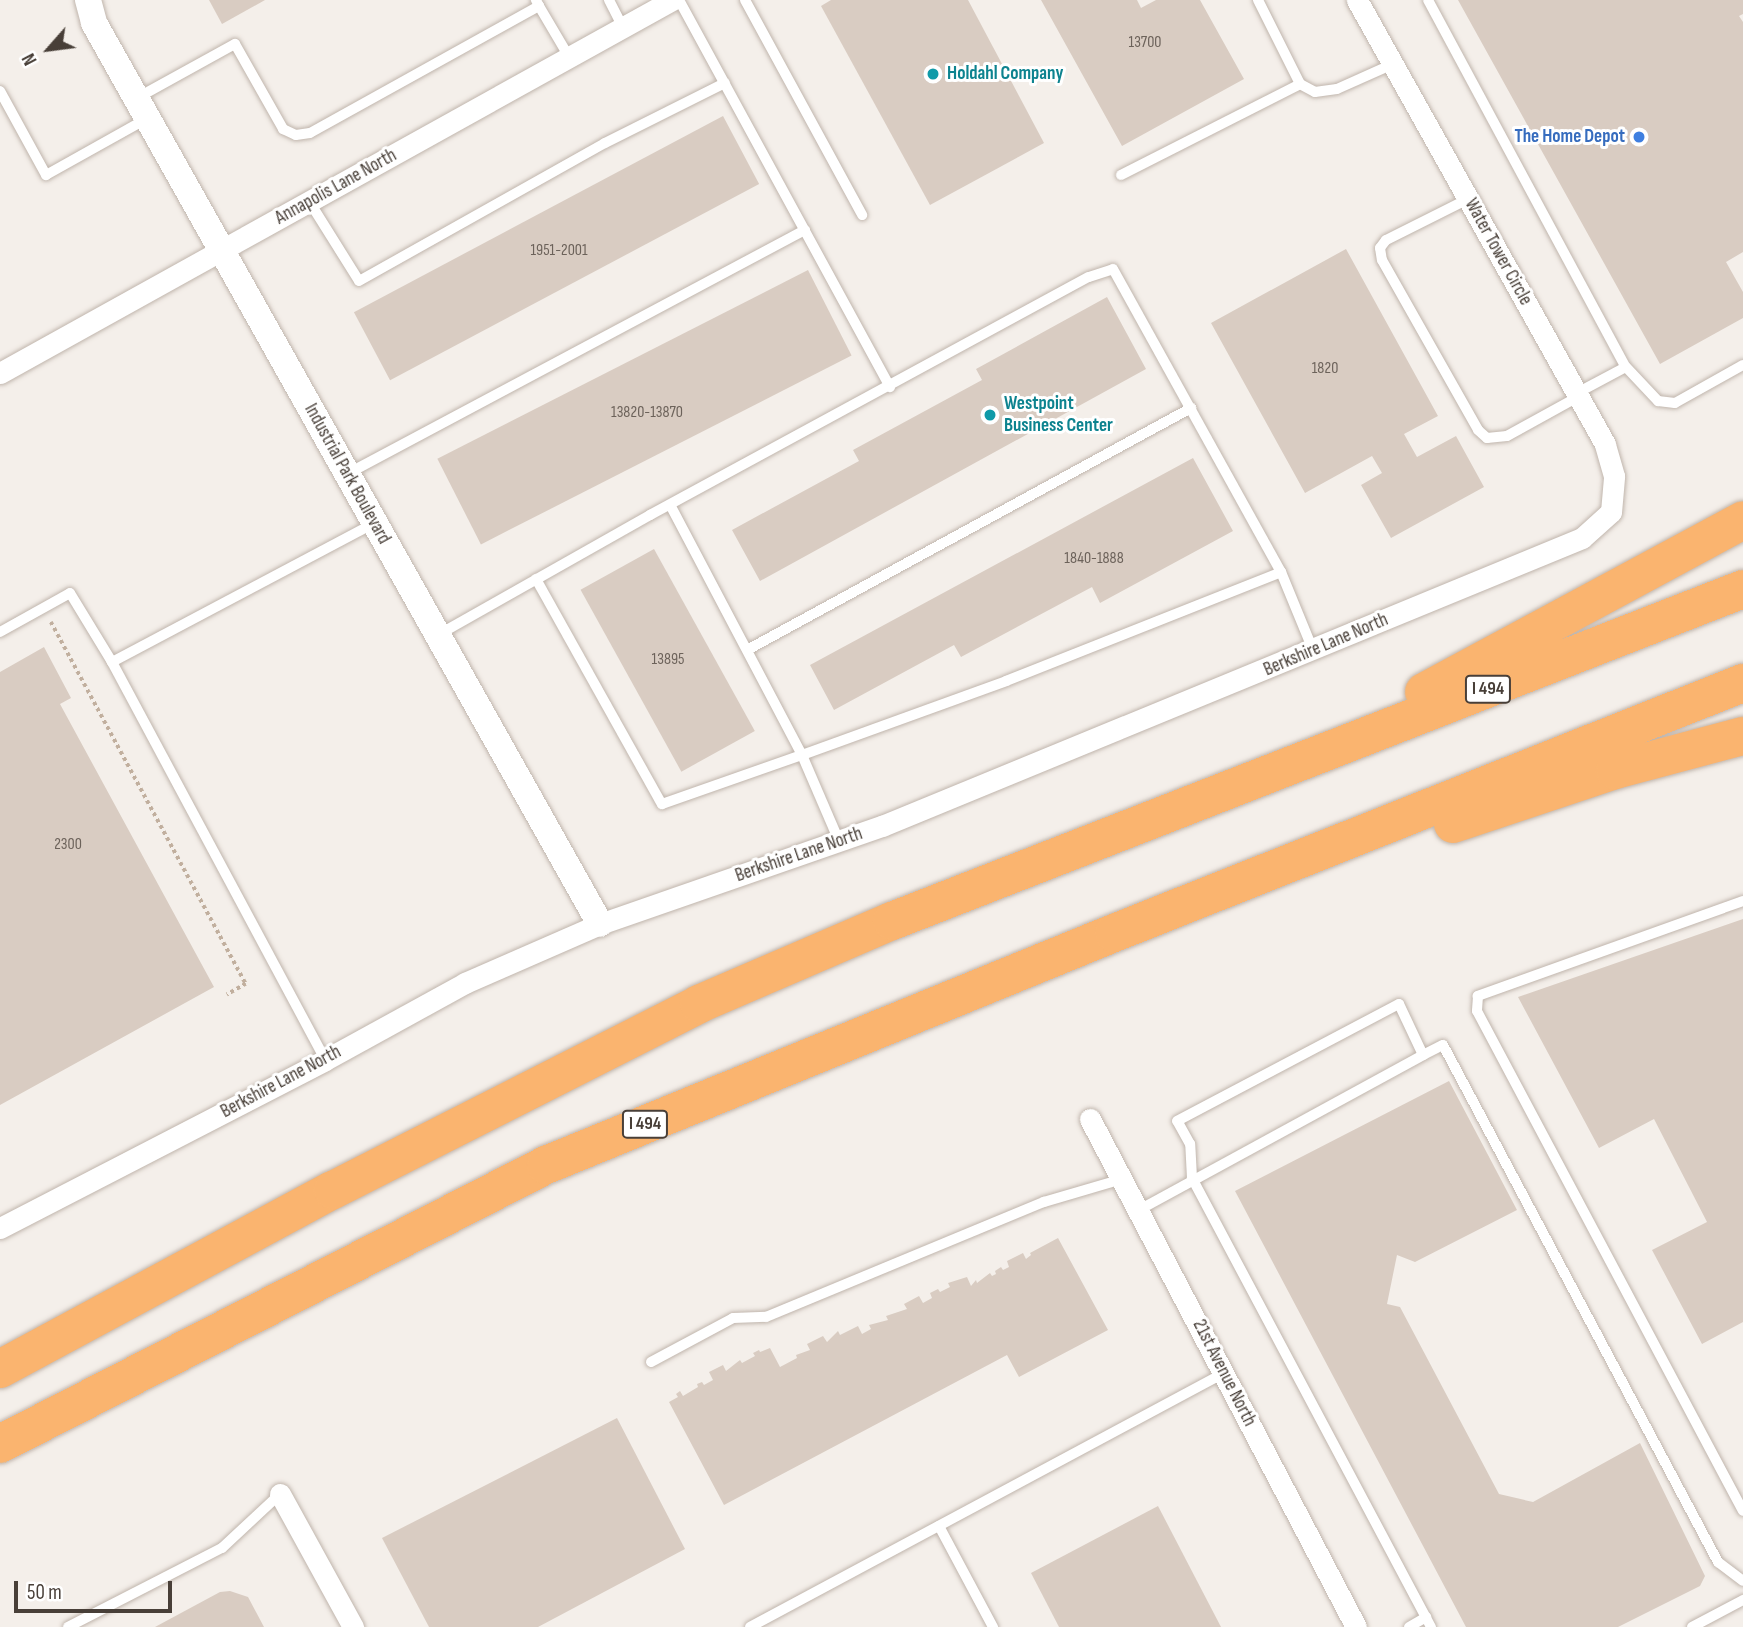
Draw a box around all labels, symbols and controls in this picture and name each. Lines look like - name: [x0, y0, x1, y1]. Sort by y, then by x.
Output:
- north arrow: [14, 14, 84, 84]
- house number: 13700: [1129, 33, 1161, 53]
- text: N: [17, 49, 43, 69]
- place label: Holdahl Company: [947, 63, 1063, 85]
- marker: Holdahl Company: [925, 66, 941, 82]
- place label: The Home Depot: [1515, 126, 1625, 148]
- marker: The Home Depot: [1631, 129, 1647, 145]
- street label: Annapolis Lane North: [271, 144, 401, 230]
- street label: Water Tower Circle: [1459, 195, 1537, 309]
- house number: 1951-2001: [530, 241, 588, 261]
- house number: 1820: [1312, 359, 1338, 379]
- place label: Westpoint Business Center: [1004, 393, 1113, 437]
- street label: Industrial Park Boulevard: [299, 400, 395, 548]
- house number: 13820-13870: [611, 403, 683, 423]
- marker: Westpoint Business Center: [982, 407, 998, 423]
- house number: 1840-1888: [1064, 549, 1124, 569]
- street label: Berkshire Lane North: [1260, 608, 1392, 682]
- house number: 13895: [652, 650, 684, 670]
- road number: I 494: [1464, 674, 1512, 704]
- street label: Berkshire Lane North: [732, 823, 866, 887]
- house number: 2300: [54, 835, 82, 855]
- street label: Berkshire Lane North: [217, 1041, 345, 1123]
- road number: I 494: [620, 1110, 670, 1139]
- street label: 21st Avenue North: [1187, 1316, 1261, 1430]
- scale bar: [18, 1568, 175, 1612]
- text: 50 m: [27, 1580, 62, 1605]

